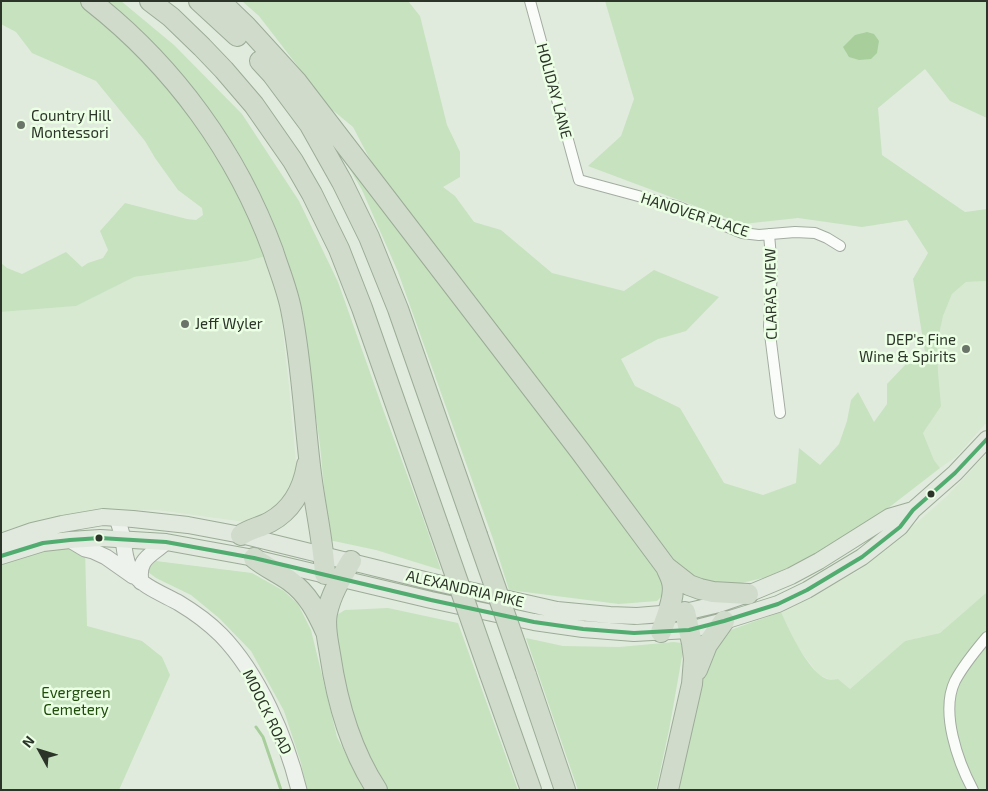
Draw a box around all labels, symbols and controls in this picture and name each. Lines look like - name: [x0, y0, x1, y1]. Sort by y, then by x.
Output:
- street label: HOLIDAY LANE: [533, 41, 575, 141]
- place label: Country Hill Montessori: [31, 107, 111, 142]
- marker: Country Hill Montessori: [15, 119, 27, 131]
- street label: HANOVER PLACE: [639, 189, 751, 241]
- street label: CLARAS VIEW: [761, 248, 781, 340]
- place label: Jeff Wyler: [195, 315, 263, 333]
- marker: Jeff Wyler: [179, 318, 191, 330]
- place label: DEP's Fine Wine & Spirits: [859, 331, 956, 366]
- marker: DEP's Fine Wine & Spirits: [960, 343, 972, 355]
- unlabelled marker: [926, 489, 936, 499]
- unlabelled marker: [94, 533, 104, 543]
- street label: ALEXANDRIA PIKE: [404, 567, 526, 611]
- street label: MOOCK ROAD: [239, 666, 295, 758]
- park label: Evergreen Cemetery: [41, 684, 111, 719]
- north arrow: [15, 726, 65, 776]
- text: N: [18, 732, 38, 751]

